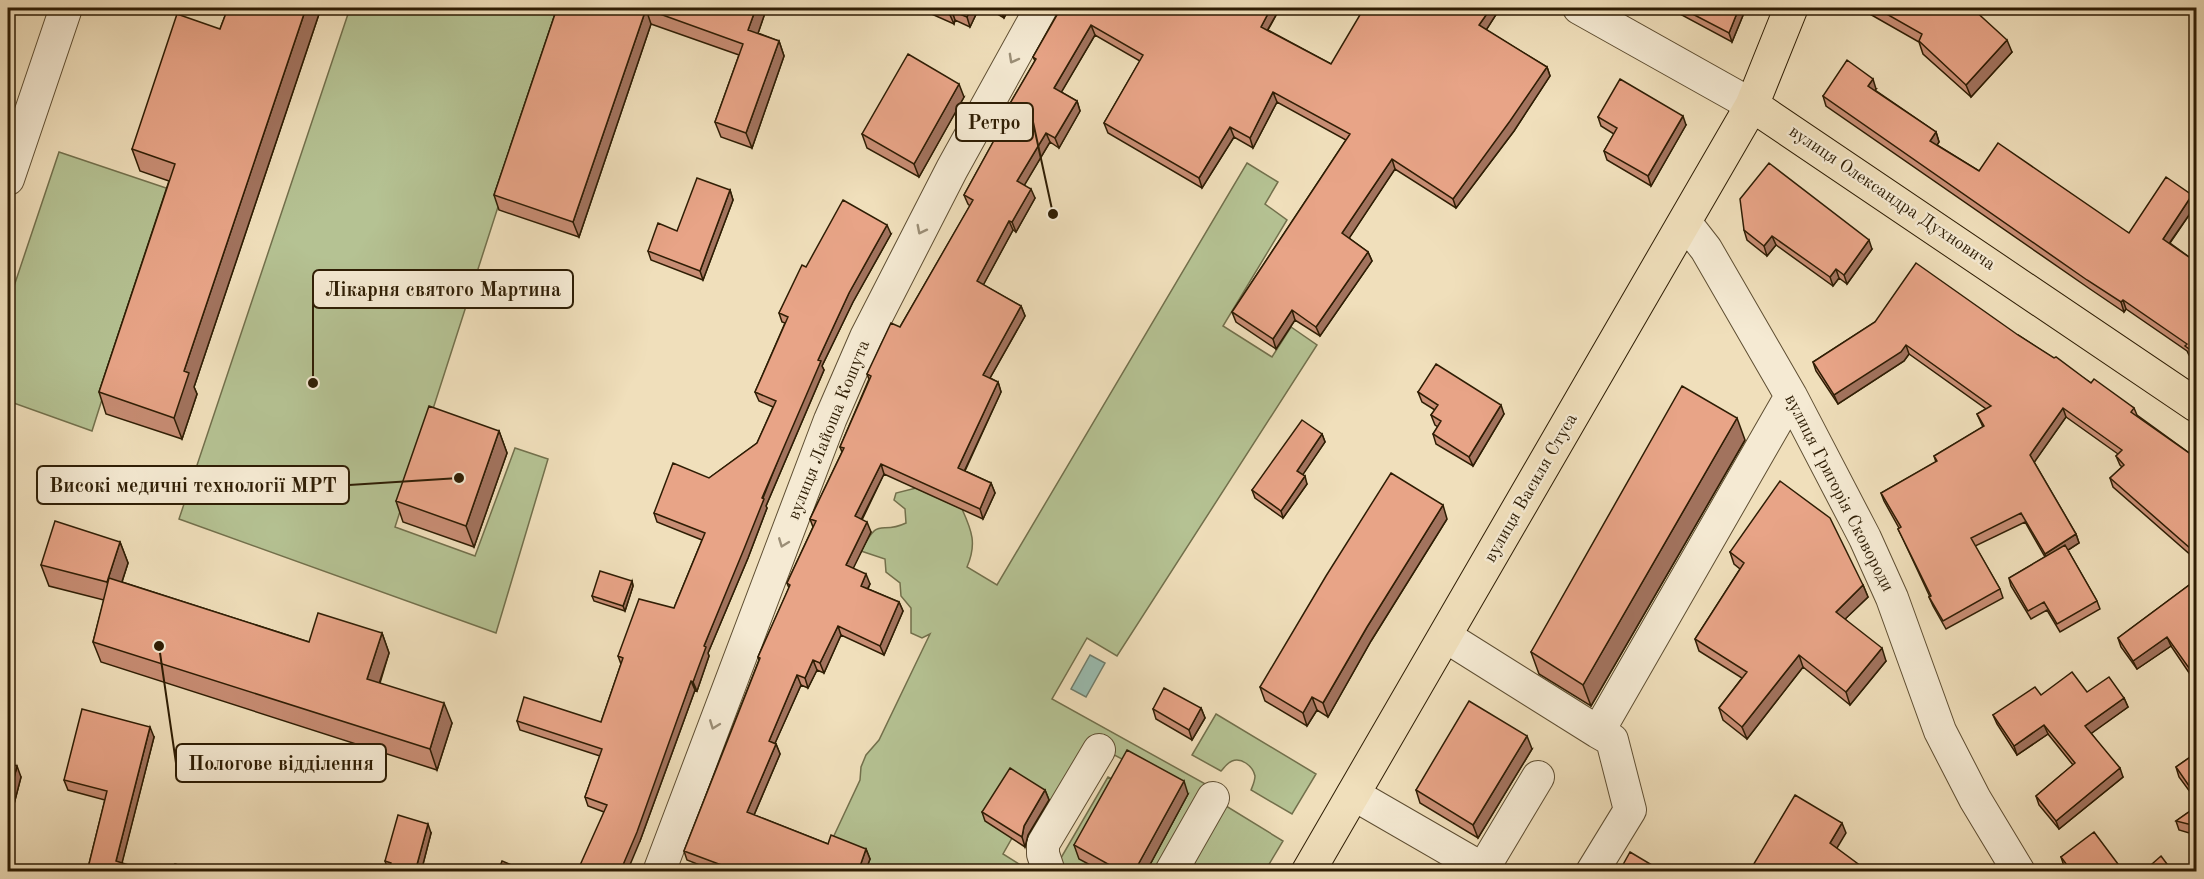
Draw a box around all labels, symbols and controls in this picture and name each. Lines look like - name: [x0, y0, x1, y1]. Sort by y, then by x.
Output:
- one-way arrow: [1009, 53, 1020, 63]
- callout: Ретро: [956, 103, 1033, 141]
- text: Ретро: [967, 114, 1021, 134]
- street label: вулиця Олександра Духновича: [1786, 122, 1998, 274]
- one-way arrow: [916, 224, 928, 235]
- callout: Лікарня святого Мартина: [313, 270, 573, 308]
- text: Лікарня святого Мартина: [325, 281, 561, 301]
- street label: вулиця Лайоша Кошута: [785, 338, 873, 522]
- street label: вулиця Григорія Сковороди: [1781, 391, 1897, 595]
- street label: вулиця Василя Стуса: [1481, 410, 1581, 565]
- callout: Високі медичні технології МРТ: [37, 466, 349, 504]
- text: Високі медичні технології МРТ: [49, 477, 337, 497]
- one-way arrow: [778, 537, 790, 548]
- one-way arrow: [709, 719, 721, 730]
- callout: Пологове відділення: [176, 744, 386, 782]
- text: Пологове відділення: [188, 755, 374, 775]

